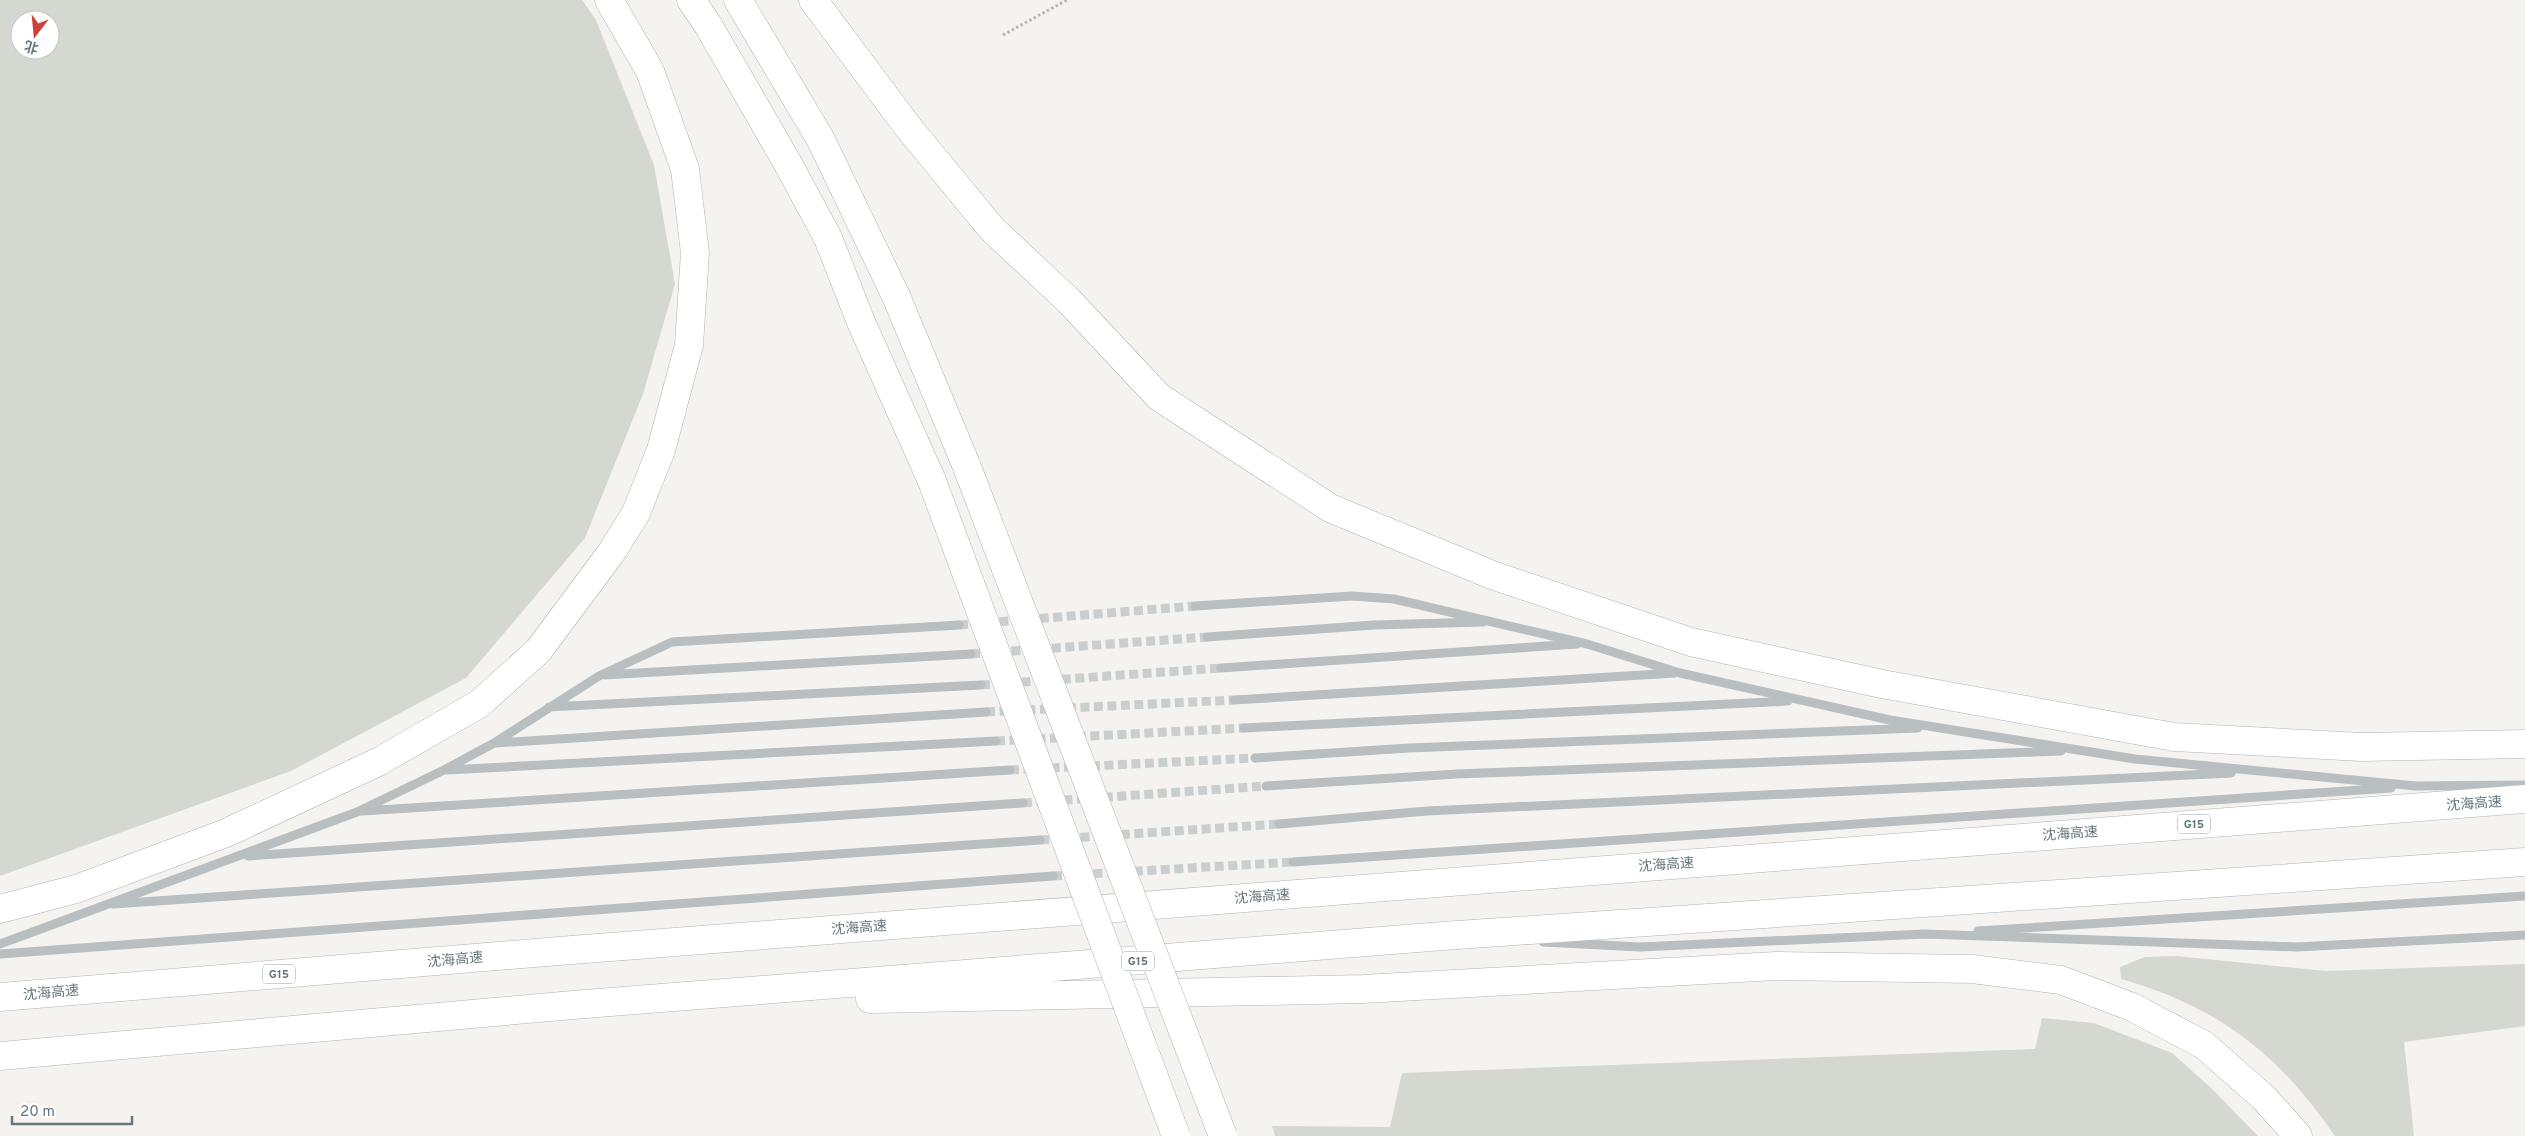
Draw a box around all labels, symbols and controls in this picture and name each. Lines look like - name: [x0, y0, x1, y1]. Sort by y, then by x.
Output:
- north arrow: [10, 10, 60, 60]
- text: 北: [23, 36, 41, 56]
- street label: 沈海高速: [2446, 794, 2503, 815]
- road number: G15: [2178, 814, 2210, 834]
- street label: 沈海高速: [2042, 824, 2099, 845]
- street label: 沈海高速: [1638, 855, 1695, 876]
- street label: 沈海高速: [1234, 887, 1291, 908]
- street label: 沈海高速: [831, 918, 888, 939]
- street label: 沈海高速: [426, 950, 484, 971]
- road number: G15: [1122, 951, 1154, 970]
- road number: G15: [263, 964, 295, 984]
- street label: 沈海高速: [22, 983, 80, 1004]
- scale bar: [12, 1094, 132, 1126]
- text: 20 m: [20, 1103, 55, 1122]

